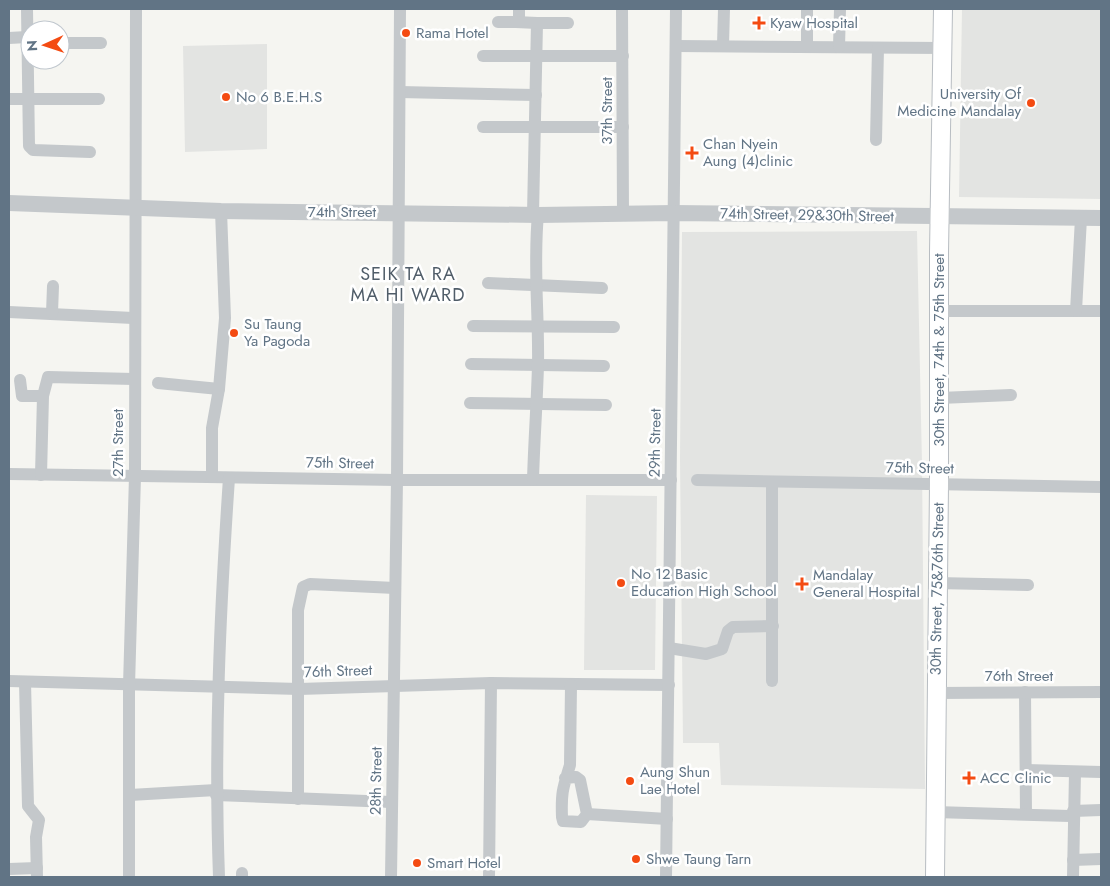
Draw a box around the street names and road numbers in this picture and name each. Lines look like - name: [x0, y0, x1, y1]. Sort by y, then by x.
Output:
- street label: 37th Street: [596, 77, 618, 145]
- street label: 74th Street: [308, 201, 377, 223]
- street label: 74th Street, 29&30th Street: [720, 202, 894, 228]
- street label: 30th Street, 74th & 75th Street: [928, 253, 950, 447]
- street label: 29th Street: [643, 408, 667, 478]
- street label: 27th Street: [107, 409, 129, 477]
- street label: 75th Street: [306, 451, 375, 475]
- street label: 75th Street: [886, 456, 955, 480]
- street label: 30th Street, 75&76th Street: [924, 502, 950, 676]
- street label: 76th Street: [303, 659, 373, 683]
- street label: 76th Street: [985, 665, 1054, 687]
- street label: 28th Street: [364, 746, 388, 815]

